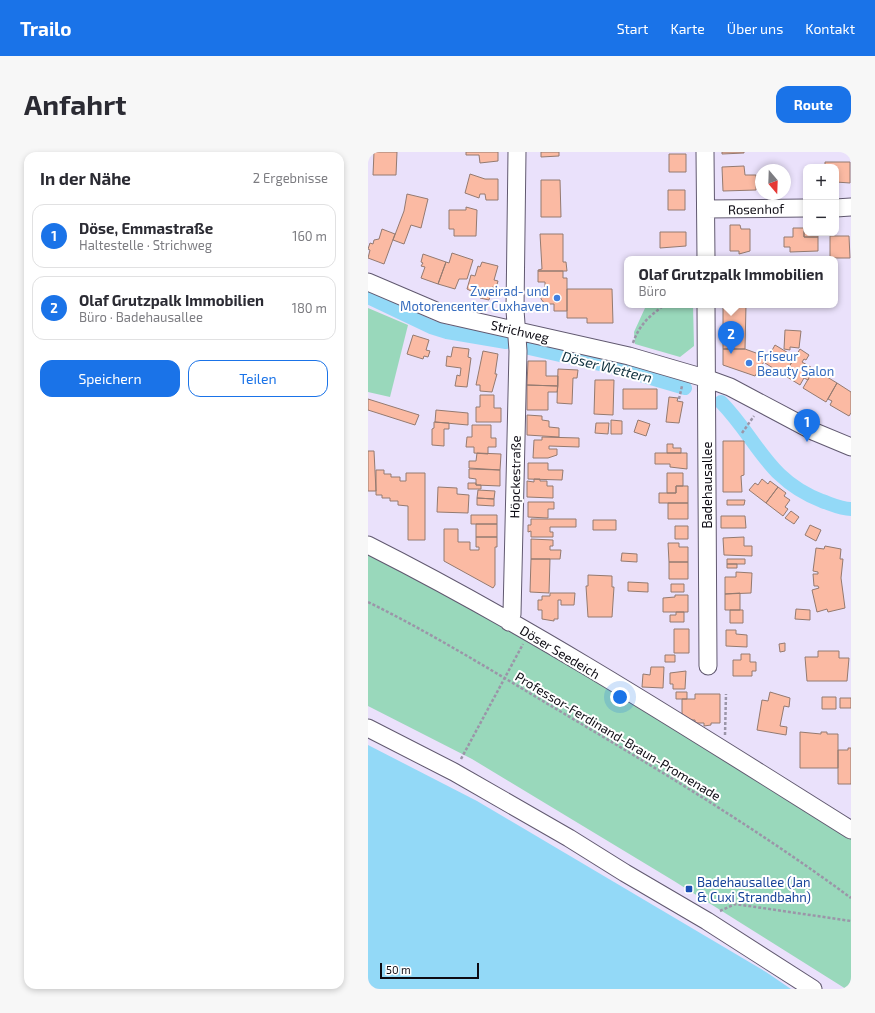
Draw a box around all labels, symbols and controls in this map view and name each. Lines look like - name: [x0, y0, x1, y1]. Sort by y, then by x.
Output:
- text: Trailo: [20, 17, 72, 40]
- text: Start: [617, 20, 648, 37]
- text: Karte: [670, 20, 705, 37]
- text: Über uns: [727, 20, 783, 37]
- text: Kontakt: [805, 20, 855, 37]
- button: Route: [776, 86, 851, 123]
- text: Anfahrt: [24, 87, 127, 121]
- north arrow: [755, 164, 791, 200]
- map controls: [803, 164, 839, 236]
- button: +: [803, 164, 839, 200]
- text: In der Nähe: [40, 168, 131, 188]
- text: 2 Ergebnisse: [253, 170, 328, 186]
- street label: Rosenhof: [728, 200, 785, 217]
- button: −: [803, 200, 839, 236]
- text: Döse, Emmastraße: [79, 219, 213, 237]
- text: 1: [51, 228, 57, 244]
- text: 160 m: [292, 228, 327, 244]
- text: Haltestelle · Strichweg: [79, 237, 212, 253]
- popup: [624, 256, 838, 308]
- text: Olaf Grutzpalk Immobilien: [638, 265, 824, 283]
- place label: Zweirad- und Motorencenter Cuxhaven: [400, 283, 549, 314]
- text: Büro: [638, 283, 666, 299]
- text: Olaf Grutzpalk Immobilien: [79, 291, 264, 309]
- marker: Zweirad- und Motorencenter Cuxhaven: [552, 293, 562, 303]
- text: 2: [50, 300, 58, 316]
- text: 180 m: [292, 300, 327, 316]
- text: Büro · Badehausallee: [79, 309, 203, 325]
- street label: Strichweg: [489, 317, 551, 345]
- pin: 2: [718, 321, 744, 354]
- water label: Döser Wettern: [560, 347, 654, 386]
- place label: Friseur Beauty Salon: [757, 348, 834, 379]
- marker: Friseur Beauty Salon: [744, 358, 754, 368]
- button: Speichern: [40, 360, 180, 397]
- button: Teilen: [188, 360, 328, 397]
- pin: 1: [794, 409, 820, 442]
- street label: Höpckestraße: [506, 435, 524, 519]
- street label: Badehausallee: [699, 441, 715, 529]
- street label: Döser Seedeich: [517, 622, 603, 682]
- street label: Professor-Ferdinand-Braun-Promenade: [512, 668, 724, 804]
- your location: [610, 687, 630, 707]
- place label: Badehausallee (Jan & Cuxi Strandbahn): [697, 874, 811, 905]
- marker: Badehausallee (Jan & Cuxi Strandbahn): [684, 884, 694, 894]
- scale bar: [380, 961, 479, 980]
- text: 50 m: [386, 963, 411, 976]

